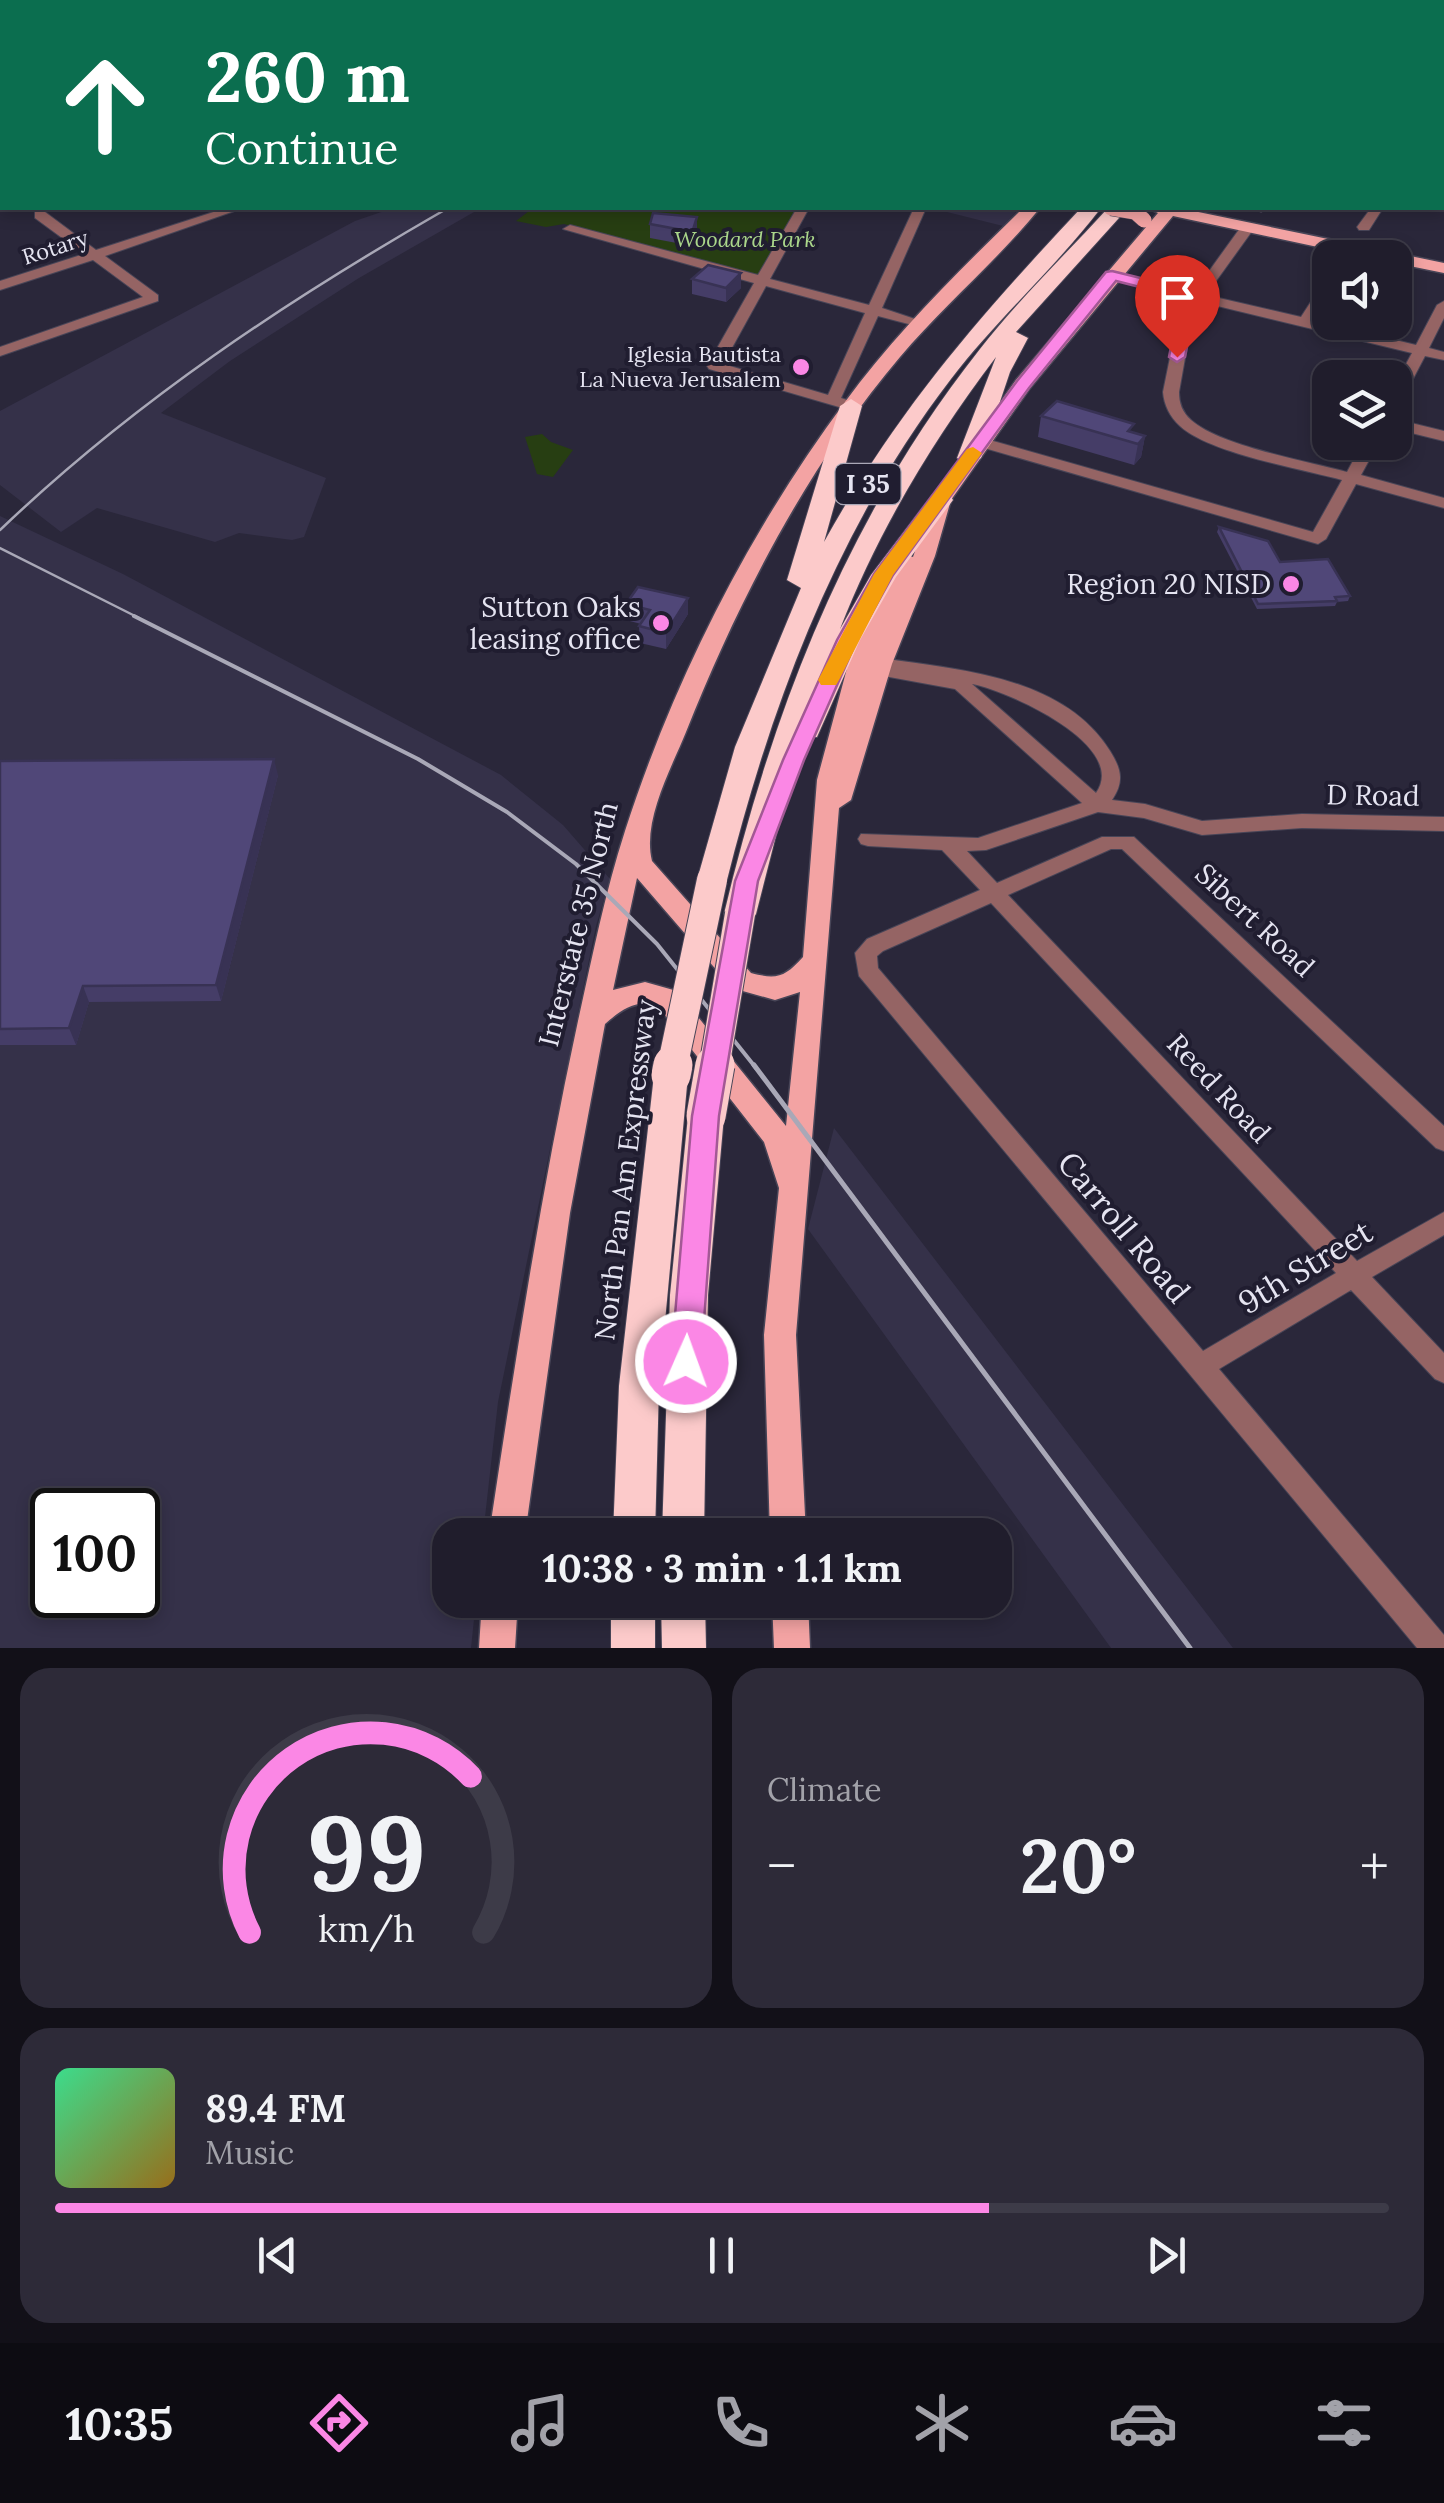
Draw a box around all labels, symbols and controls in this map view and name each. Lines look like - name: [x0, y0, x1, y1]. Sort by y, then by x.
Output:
- text: 260 m: [205, 32, 410, 121]
- icon: ahead: [40, 40, 170, 170]
- text: Continue: [205, 119, 398, 176]
- street label: Rotary: [18, 223, 92, 271]
- park label: Woodard Park: [674, 225, 816, 253]
- map controls: [1312, 240, 1412, 460]
- button: sound: [1312, 240, 1412, 340]
- pin: [1135, 255, 1220, 358]
- icon: arrive: [1150, 270, 1205, 325]
- place label: Iglesia Bautista La Nueva Jerusalem: [579, 340, 781, 393]
- marker: Iglesia Bautista La Nueva Jerusalem: [790, 356, 812, 378]
- button: layers: [1312, 360, 1412, 460]
- road number: I 35: [836, 464, 900, 504]
- place label: Region 20 NISD: [1066, 566, 1271, 602]
- marker: Region 20 NISD: [1280, 573, 1302, 595]
- place label: Sutton Oaks leasing office: [470, 589, 641, 657]
- marker: Sutton Oaks leasing office: [650, 612, 672, 634]
- street label: D Road: [1326, 776, 1420, 814]
- street label: Interstate 35 North: [530, 798, 626, 1050]
- street label: Sibert Road: [1188, 856, 1322, 984]
- street label: North Pan Am Expressway: [586, 997, 664, 1343]
- street label: Reed Road: [1159, 1026, 1279, 1150]
- street label: Carroll Road: [1049, 1143, 1199, 1311]
- street label: 9th Street: [1231, 1211, 1380, 1323]
- position arrow: [634, 1310, 738, 1414]
- speed limit sign: 100: [30, 1488, 160, 1618]
- text: 10:38 · 3 min · 1.1 km: [542, 1544, 902, 1592]
- text: Climate: [767, 1769, 882, 1810]
- text: 99: [306, 1785, 426, 1918]
- text: 20°: [1020, 1818, 1136, 1914]
- text: −: [767, 1831, 796, 1901]
- text: +: [1360, 1831, 1389, 1901]
- text: km/h: [318, 1906, 414, 1952]
- text: 89.4 FM: [205, 2084, 346, 2132]
- text: Music: [205, 2132, 294, 2173]
- icon: previous: [250, 2228, 305, 2283]
- icon: pause: [694, 2228, 749, 2283]
- icon: next: [1139, 2228, 1194, 2283]
- icon: directions: [304, 2388, 374, 2458]
- icon: music: [505, 2388, 575, 2458]
- icon: phone: [706, 2388, 776, 2458]
- icon: climate: [907, 2388, 977, 2458]
- icon: car: [1108, 2388, 1178, 2458]
- icon: filters: [1309, 2388, 1379, 2458]
- text: 10:35: [65, 2395, 173, 2452]

